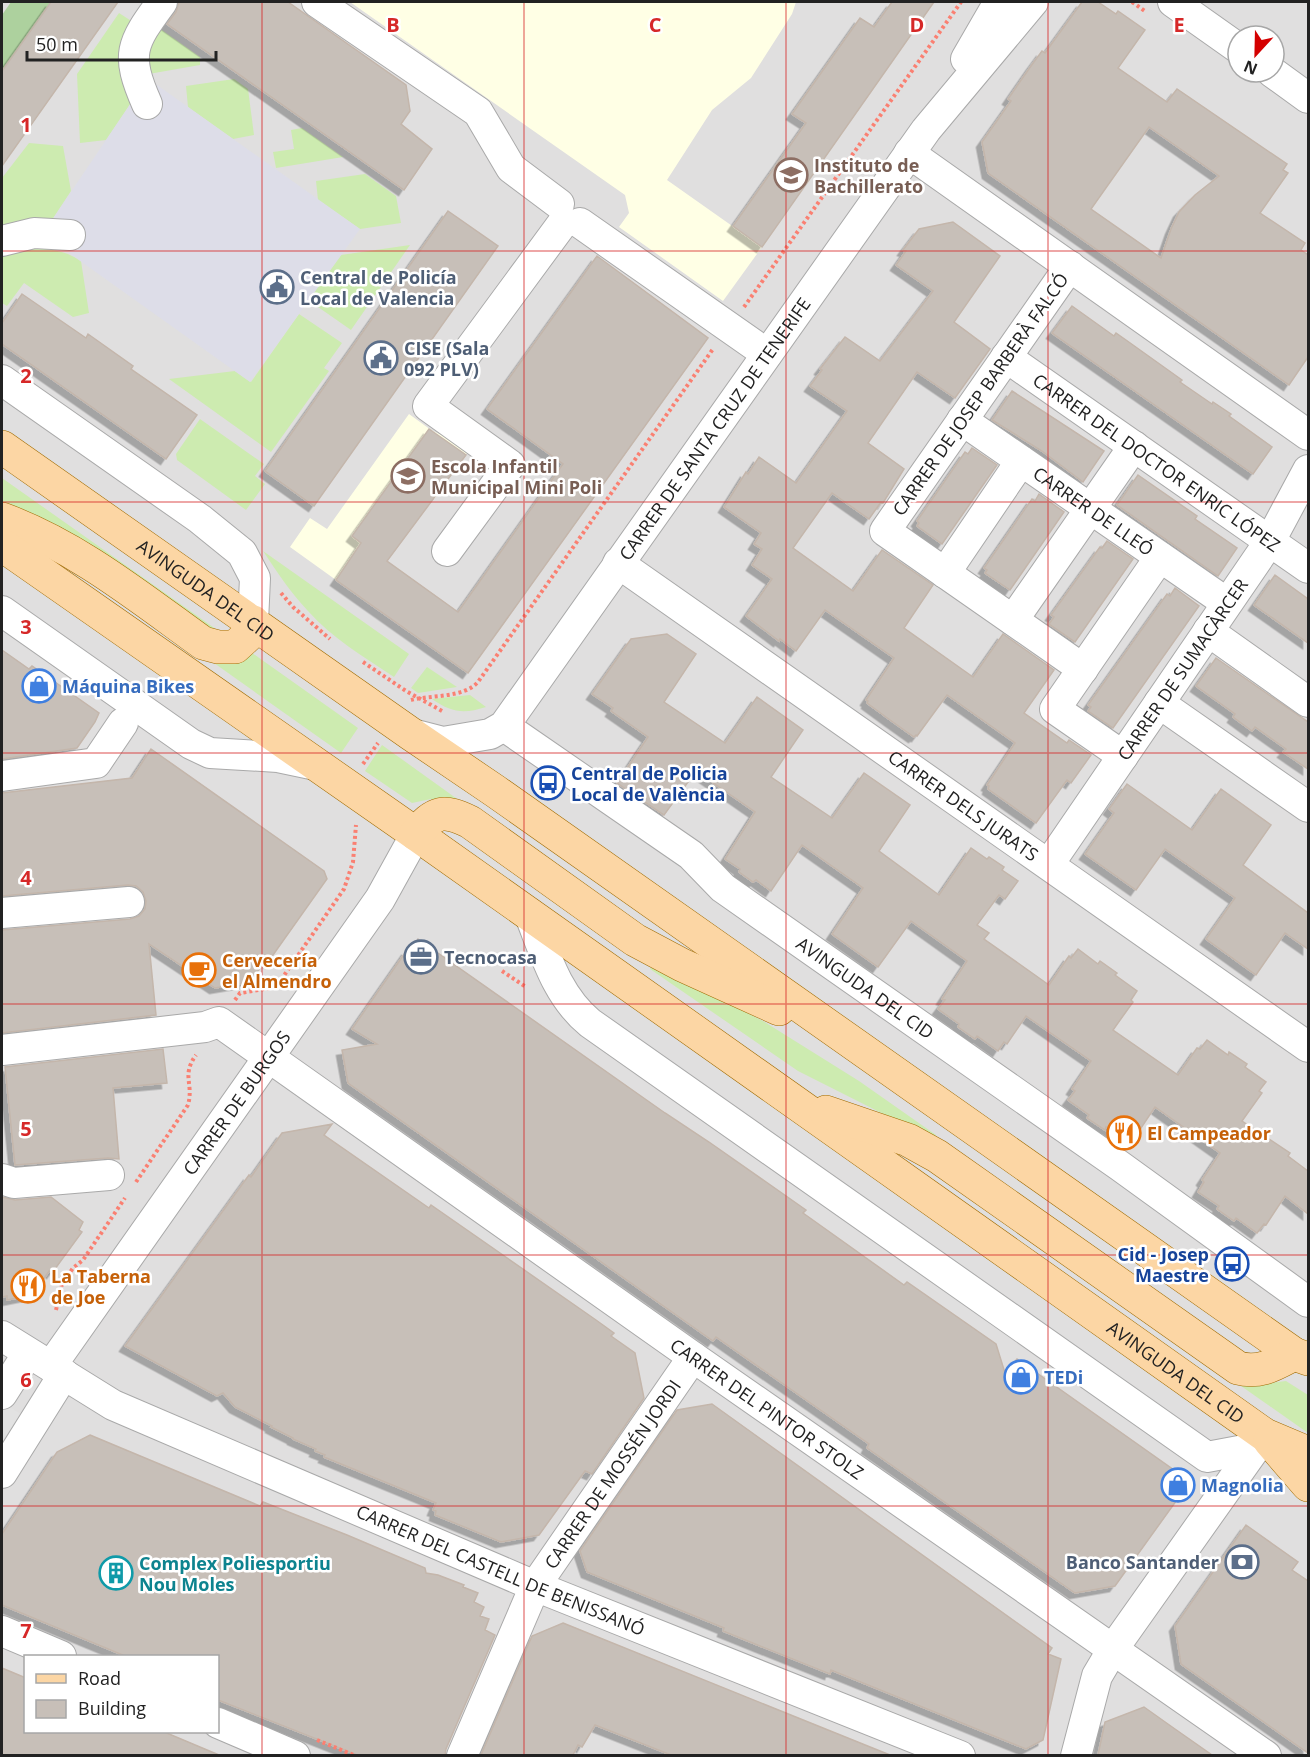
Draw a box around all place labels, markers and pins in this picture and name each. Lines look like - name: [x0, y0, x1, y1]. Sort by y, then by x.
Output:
- place label: Instituto de Bachillerato: [814, 153, 923, 198]
- school or university icon: Instituto de Bachillerato: [773, 157, 809, 193]
- place label: Central de Policía Local de Valencia: [300, 265, 457, 310]
- public building icon: Central de Policía Local de Valencia: [259, 269, 295, 305]
- place label: CISE (Sala 092 PLV): [404, 336, 489, 381]
- public building icon: CISE (Sala 092 PLV): [363, 340, 399, 376]
- place label: Escola Infantil Municipal Mini Poli: [431, 454, 602, 499]
- school or university icon: Escola Infantil Municipal Mini Poli: [390, 458, 426, 494]
- shop icon: Máquina Bikes: [21, 668, 57, 704]
- place label: Máquina Bikes: [62, 674, 194, 698]
- place label: Central de Policia Local de València: [571, 761, 728, 806]
- bus stop icon: Central de Policia Local de València: [530, 765, 566, 801]
- office icon: Tecnocasa: [403, 939, 439, 975]
- place label: Tecnocasa: [444, 945, 537, 969]
- place label: Cervecería el Almendro: [222, 948, 332, 993]
- cafe icon: Cervecería el Almendro: [181, 952, 217, 988]
- restaurant icon: El Campeador: [1106, 1115, 1142, 1151]
- place label: El Campeador: [1147, 1121, 1271, 1145]
- place label: Cid - Josep Maestre: [1117, 1242, 1209, 1287]
- bus stop icon: Cid - Josep Maestre: [1214, 1246, 1250, 1282]
- place label: La Taberna de Joe: [51, 1264, 151, 1309]
- restaurant icon: La Taberna de Joe: [10, 1268, 46, 1304]
- shop icon: TEDi: [1003, 1359, 1039, 1395]
- place label: TEDi: [1044, 1365, 1083, 1389]
- shop icon: Magnolia: [1160, 1467, 1196, 1503]
- place label: Magnolia: [1201, 1473, 1284, 1497]
- bank icon: Banco Santander: [1224, 1544, 1260, 1580]
- place label: Banco Santander: [1066, 1550, 1219, 1574]
- place label: Complex Poliesportiu Nou Moles: [139, 1551, 331, 1596]
- building icon: Complex Poliesportiu Nou Moles: [98, 1555, 134, 1591]

